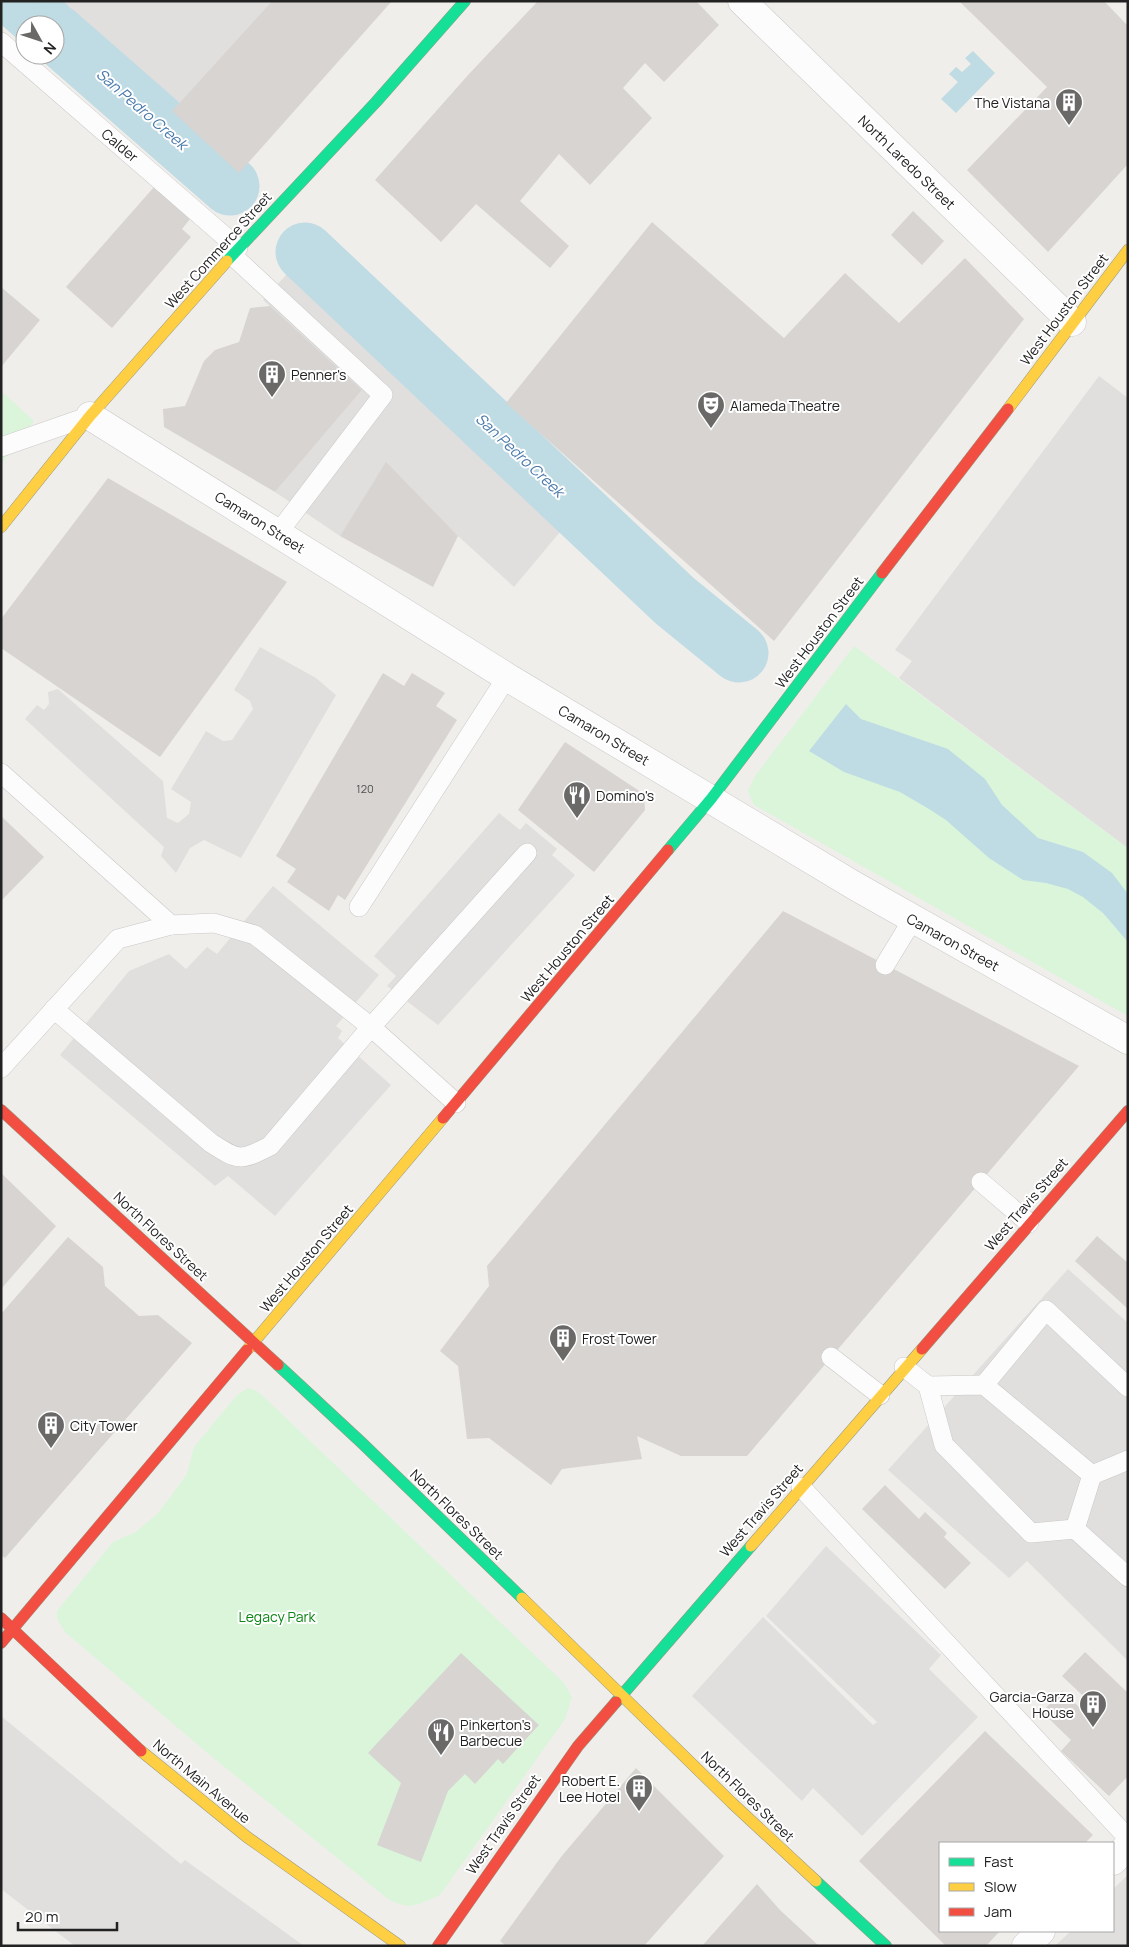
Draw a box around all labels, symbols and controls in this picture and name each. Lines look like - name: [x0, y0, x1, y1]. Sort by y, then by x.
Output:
- north arrow: [15, 15, 65, 65]
- text: N: [40, 39, 61, 59]
- water label: San Pedro Creek: [92, 64, 194, 156]
- building icon: The Vistana: [1054, 87, 1084, 126]
- place label: The Vistana: [974, 93, 1050, 112]
- street label: North Laredo Street: [854, 111, 960, 214]
- street label: Calder: [98, 124, 142, 166]
- street label: West Commerce Street: [160, 187, 276, 312]
- street label: West Houston Street: [1016, 249, 1113, 369]
- building icon: Penner's: [257, 359, 287, 398]
- place label: Penner's: [291, 365, 346, 384]
- theatre icon: Alameda Theatre: [696, 390, 726, 429]
- place label: Alameda Theatre: [730, 396, 840, 415]
- water label: San Pedro Creek: [471, 408, 571, 503]
- street label: Camaron Street: [211, 487, 309, 558]
- street label: West Houston Street: [771, 572, 868, 692]
- street label: Camaron Street: [555, 700, 653, 770]
- restaurant icon: Domino's: [562, 780, 592, 819]
- house number: 120: [356, 781, 374, 796]
- place label: Domino's: [596, 786, 654, 805]
- street label: West Houston Street: [516, 890, 618, 1006]
- street label: Camaron Street: [903, 909, 1003, 975]
- street label: West Travis Street: [980, 1153, 1072, 1255]
- street label: North Flores Street: [110, 1187, 213, 1285]
- street label: West Houston Street: [255, 1200, 357, 1316]
- building icon: Frost Tower: [548, 1323, 578, 1362]
- place label: Frost Tower: [582, 1329, 657, 1348]
- building icon: City Tower: [36, 1410, 66, 1449]
- place label: City Tower: [70, 1416, 138, 1435]
- street label: West Travis Street: [715, 1459, 807, 1561]
- street label: North Flores Street: [406, 1465, 508, 1564]
- park label: Legacy Park: [239, 1607, 317, 1626]
- place label: Garcia-Garza House: [990, 1687, 1074, 1722]
- building icon: Garcia-Garza House: [1078, 1689, 1108, 1728]
- place label: Pinkerton’s Barbecue: [460, 1715, 531, 1750]
- restaurant icon: Pinkerton’s Barbecue: [426, 1717, 456, 1756]
- street label: North Main Avenue: [149, 1735, 255, 1827]
- street label: North Flores Street: [697, 1747, 799, 1846]
- street label: West Travis Street: [461, 1770, 545, 1878]
- place label: Robert E. Lee Hotel: [559, 1771, 620, 1806]
- building icon: Robert E. Lee Hotel: [624, 1773, 654, 1812]
- legend: [939, 1842, 1114, 1932]
- text: Fast: [984, 1851, 1013, 1872]
- text: Slow: [984, 1876, 1017, 1897]
- scale bar: [18, 1900, 116, 1932]
- text: Jam: [984, 1901, 1012, 1922]
- text: 20 m: [25, 1906, 58, 1927]

